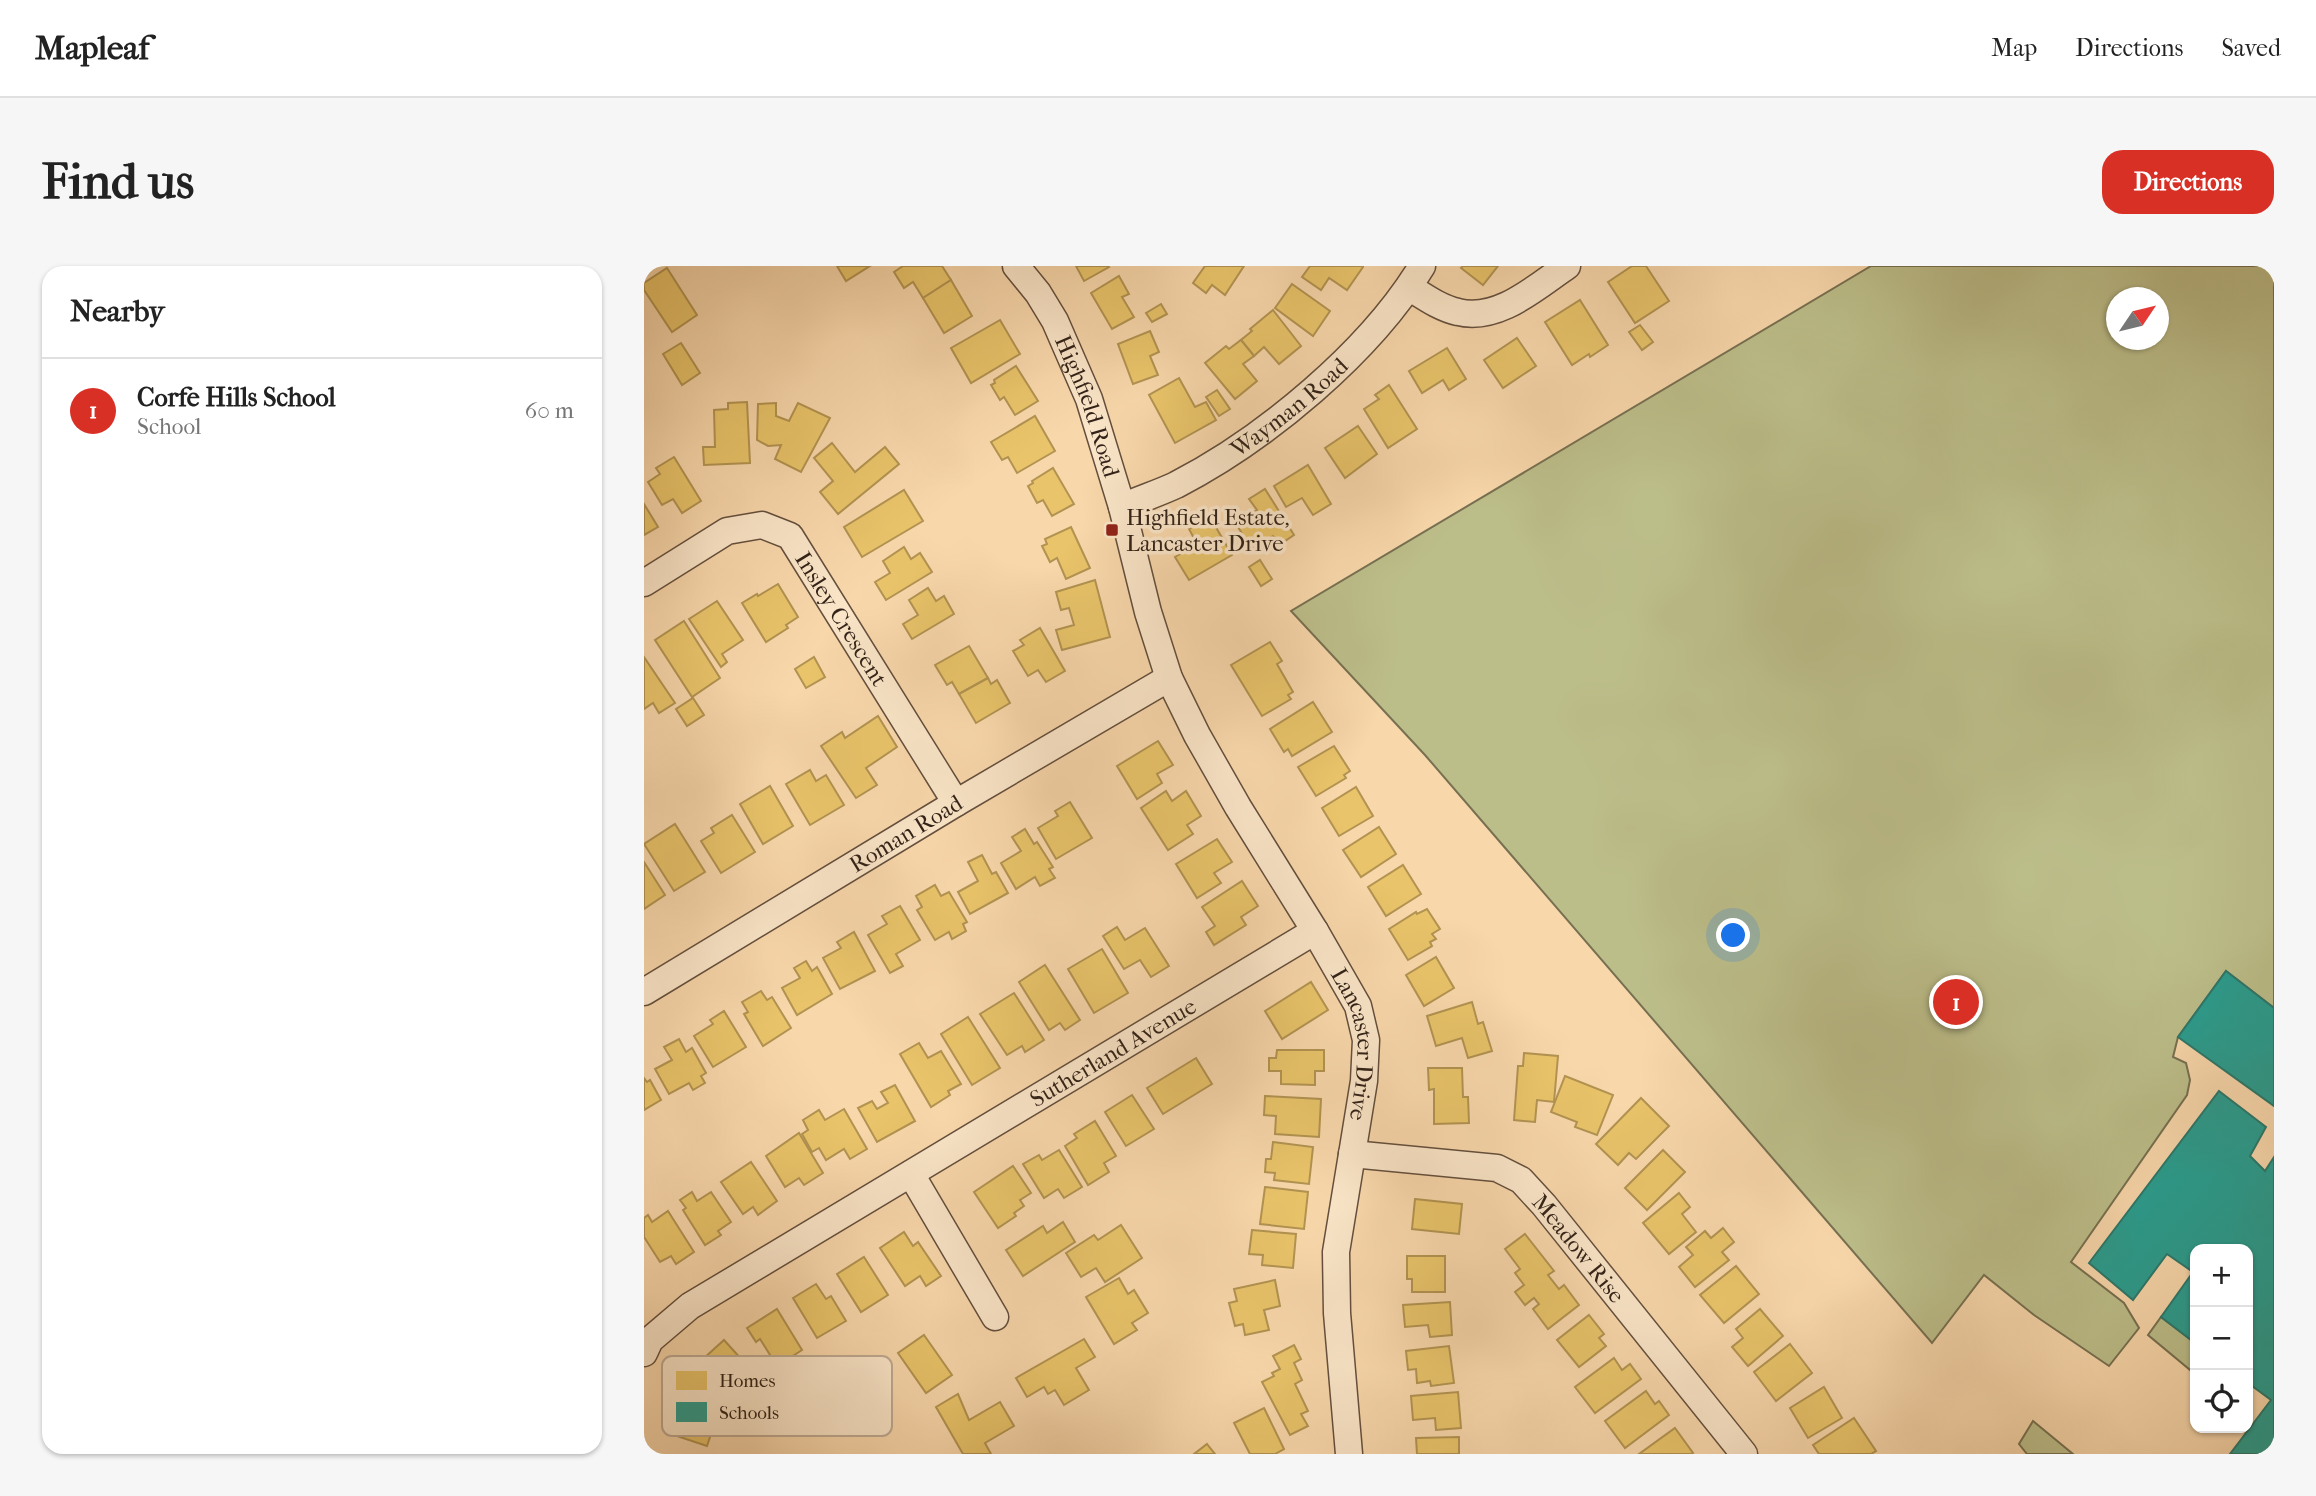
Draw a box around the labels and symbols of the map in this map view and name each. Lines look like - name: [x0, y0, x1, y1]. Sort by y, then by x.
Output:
- north arrow: [2106, 287, 2169, 350]
- street label: Highfield Road: [1049, 331, 1126, 481]
- street label: Wayman Road: [1225, 352, 1354, 463]
- place label: Highfield Estate, Lancaster Drive: [1126, 504, 1290, 557]
- marker: Highfield Estate, Lancaster Drive: [1104, 522, 1120, 538]
- street label: Insley Crescent: [790, 547, 893, 691]
- street label: Roman Road: [844, 789, 968, 878]
- your location: [1716, 918, 1750, 952]
- street label: Lancaster Drive: [1326, 963, 1380, 1123]
- pin: 1: [1933, 976, 1979, 1028]
- street label: Sutherland Avenue: [1025, 992, 1201, 1112]
- street label: Meadow Rise: [1527, 1188, 1631, 1308]
- legend: [662, 1356, 892, 1436]
- text: Homes: [719, 1370, 775, 1392]
- text: Schools: [719, 1402, 779, 1424]

